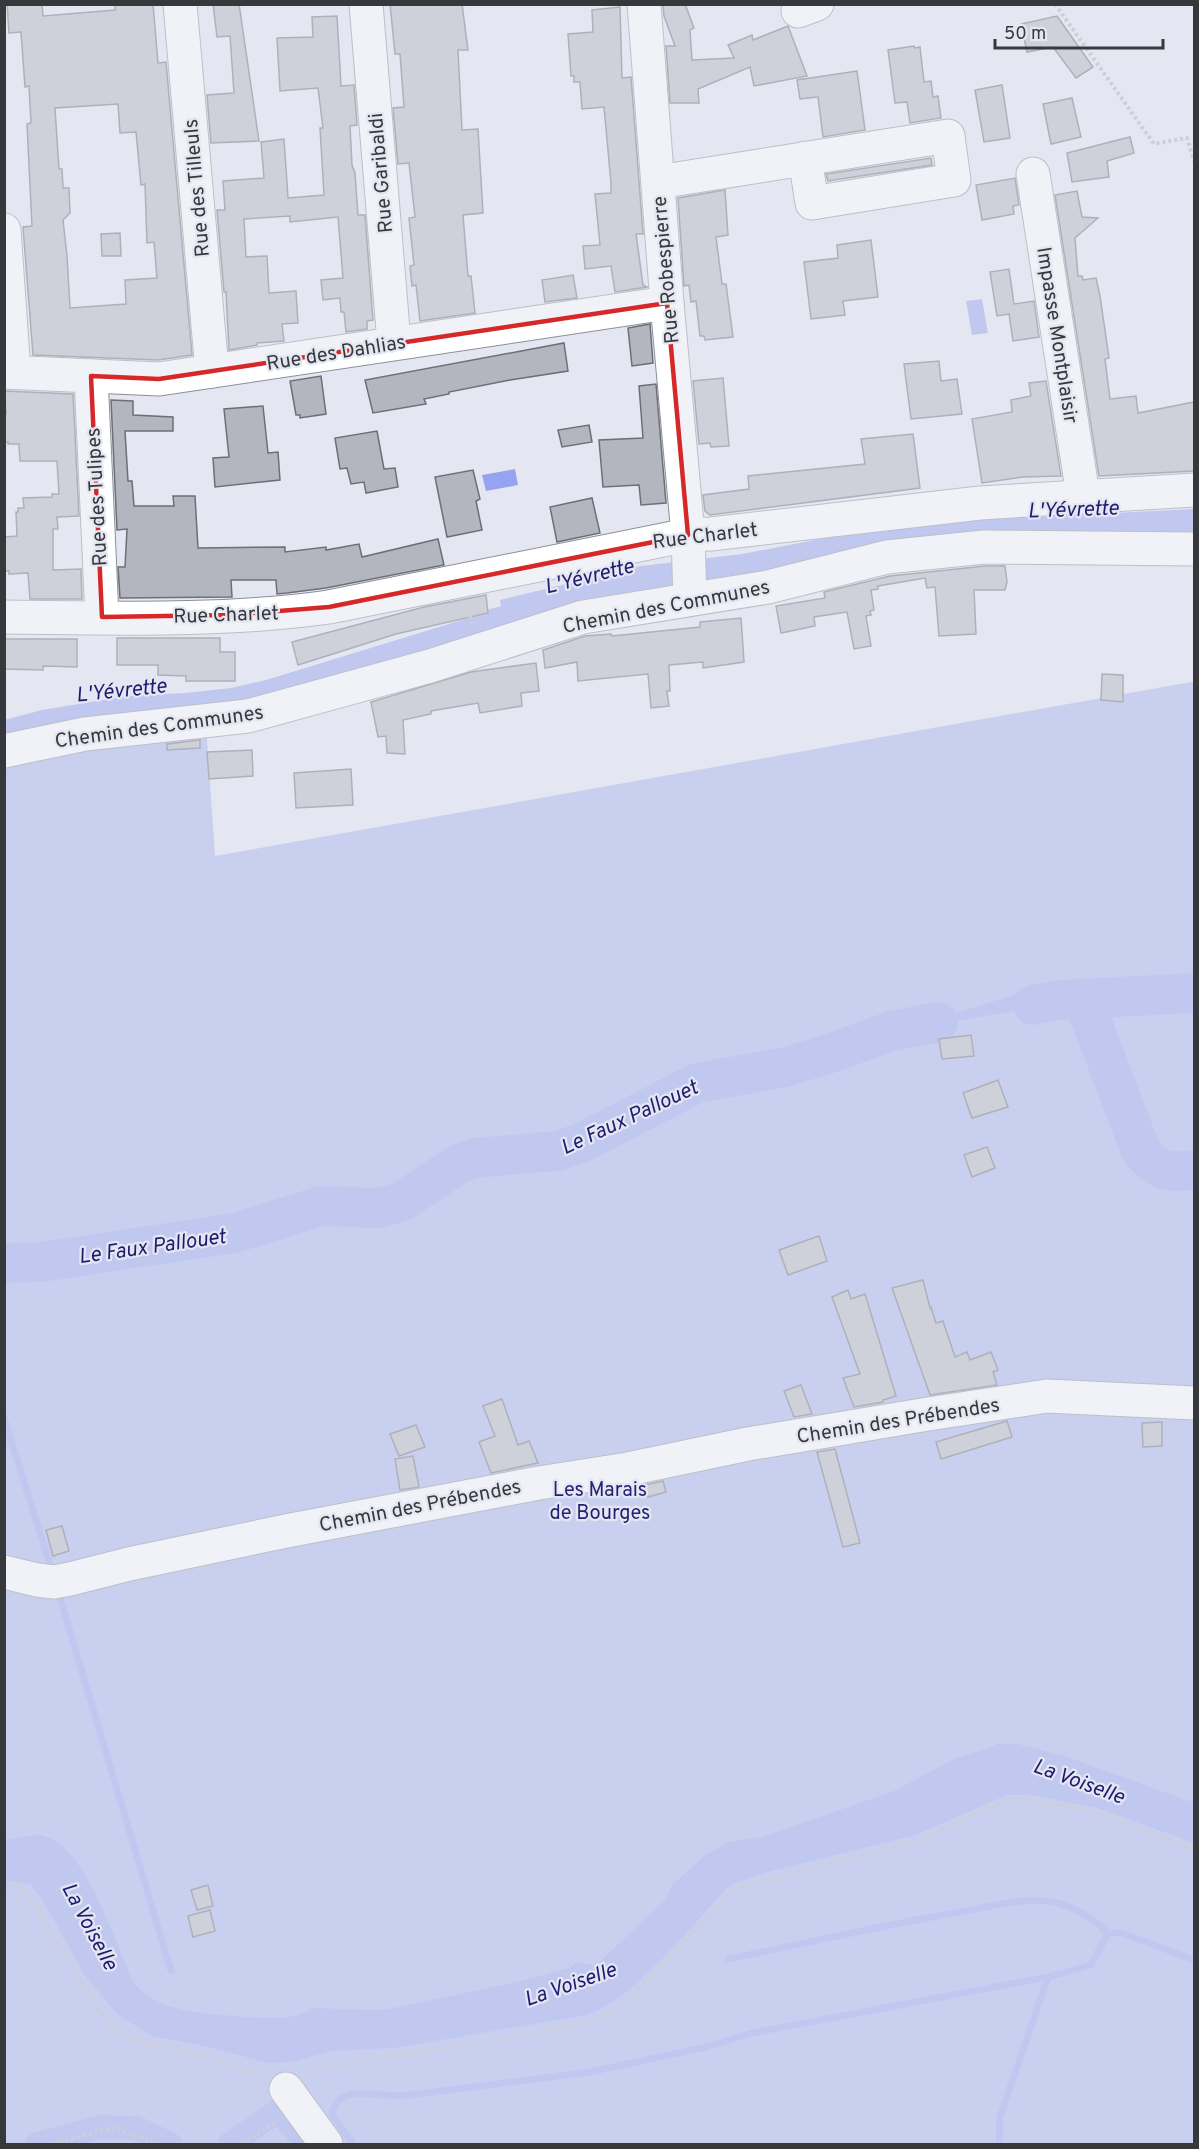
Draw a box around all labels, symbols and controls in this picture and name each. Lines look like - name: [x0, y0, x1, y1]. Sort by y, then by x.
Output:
- scale bar: [995, 12, 1163, 50]
- text: 50 m: [1004, 23, 1046, 46]
- street label: Rue Garibaldi: [364, 112, 400, 234]
- street label: Rue des Tilleuls: [179, 118, 217, 258]
- street label: Rue Robespierre: [648, 195, 686, 345]
- street label: Impasse Montplaisir: [1029, 245, 1083, 426]
- street label: Rue des Dahlias: [265, 330, 408, 378]
- street label: Rue des Tulipes: [81, 427, 115, 567]
- water label: L'Yévrette: [1027, 495, 1120, 526]
- street label: Rue Charlet: [651, 518, 759, 556]
- water label: L'Yévrette: [542, 553, 638, 602]
- street label: Chemin des Communes: [561, 575, 772, 641]
- street label: Rue Charlet: [173, 601, 279, 631]
- water label: L'Yévrette: [74, 673, 169, 710]
- street label: Chemin des Communes: [53, 700, 265, 755]
- water label: Le Faux Pallouet: [557, 1074, 704, 1162]
- water label: Le Faux Pallouet: [77, 1224, 229, 1271]
- street label: Chemin des Prébendes: [795, 1393, 1002, 1451]
- street label: Chemin des Prébendes: [317, 1475, 524, 1539]
- park label: Les Marais de Bourges: [550, 1478, 650, 1527]
- water label: La Voiselle: [1029, 1753, 1129, 1812]
- water label: La Voiselle: [54, 1878, 124, 1976]
- water label: La Voiselle: [521, 1957, 621, 2014]

